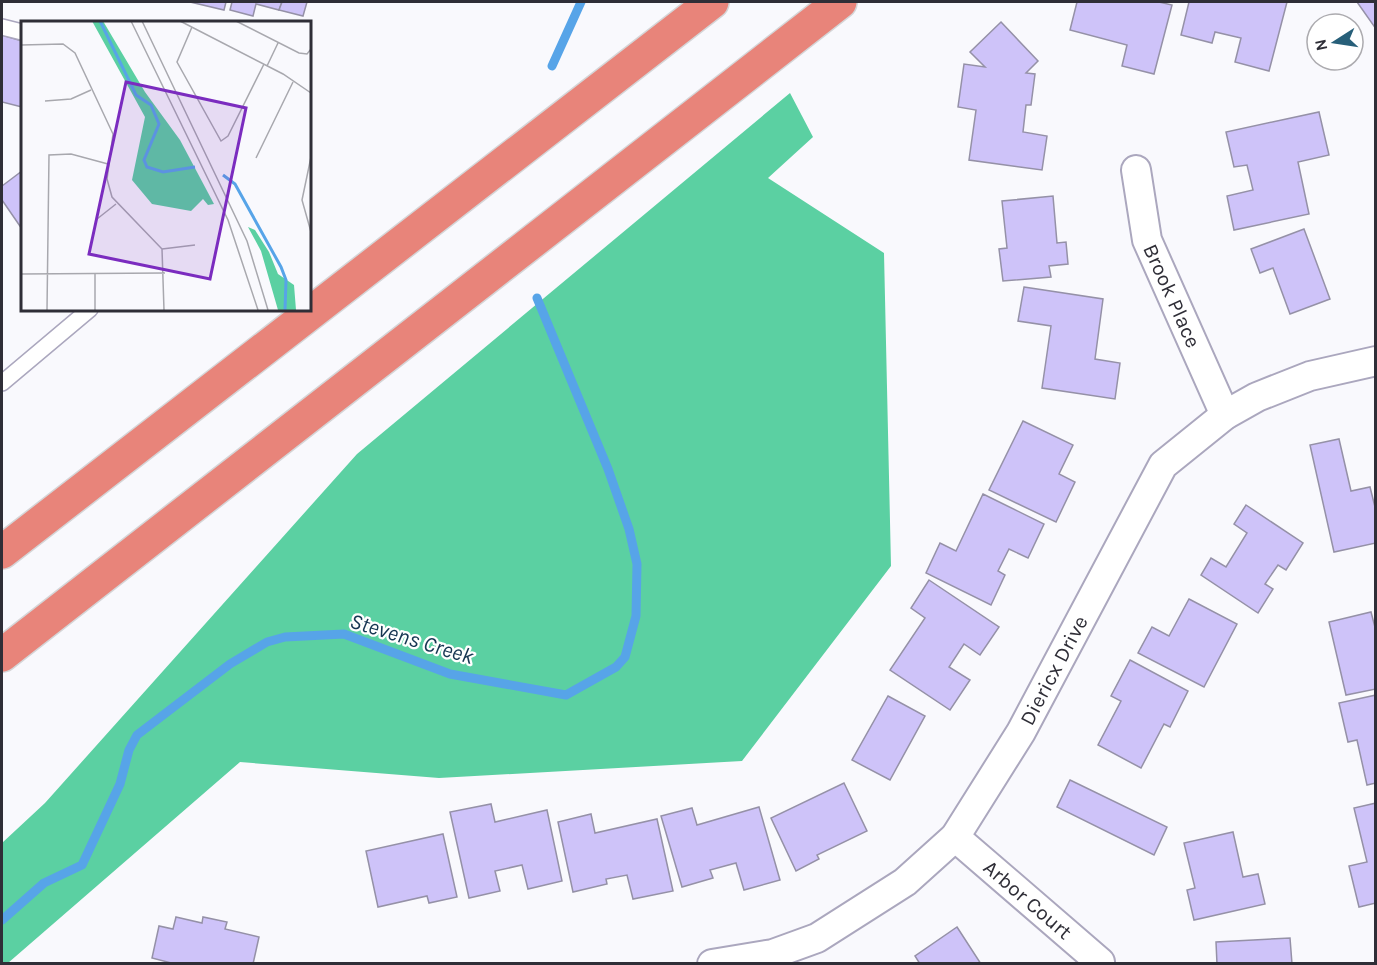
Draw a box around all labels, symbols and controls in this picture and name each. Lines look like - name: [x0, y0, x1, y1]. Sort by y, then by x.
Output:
- north arrow: [1305, 12, 1365, 72]
- inset map: [21, 21, 310, 310]
- text: N: [1310, 37, 1331, 53]
- street label: Brook Place: [1138, 240, 1205, 352]
- water label: Stevens Creek: [347, 608, 478, 670]
- street label: Diericx Drive: [1015, 612, 1093, 729]
- street label: Arbor Court: [979, 855, 1077, 944]

